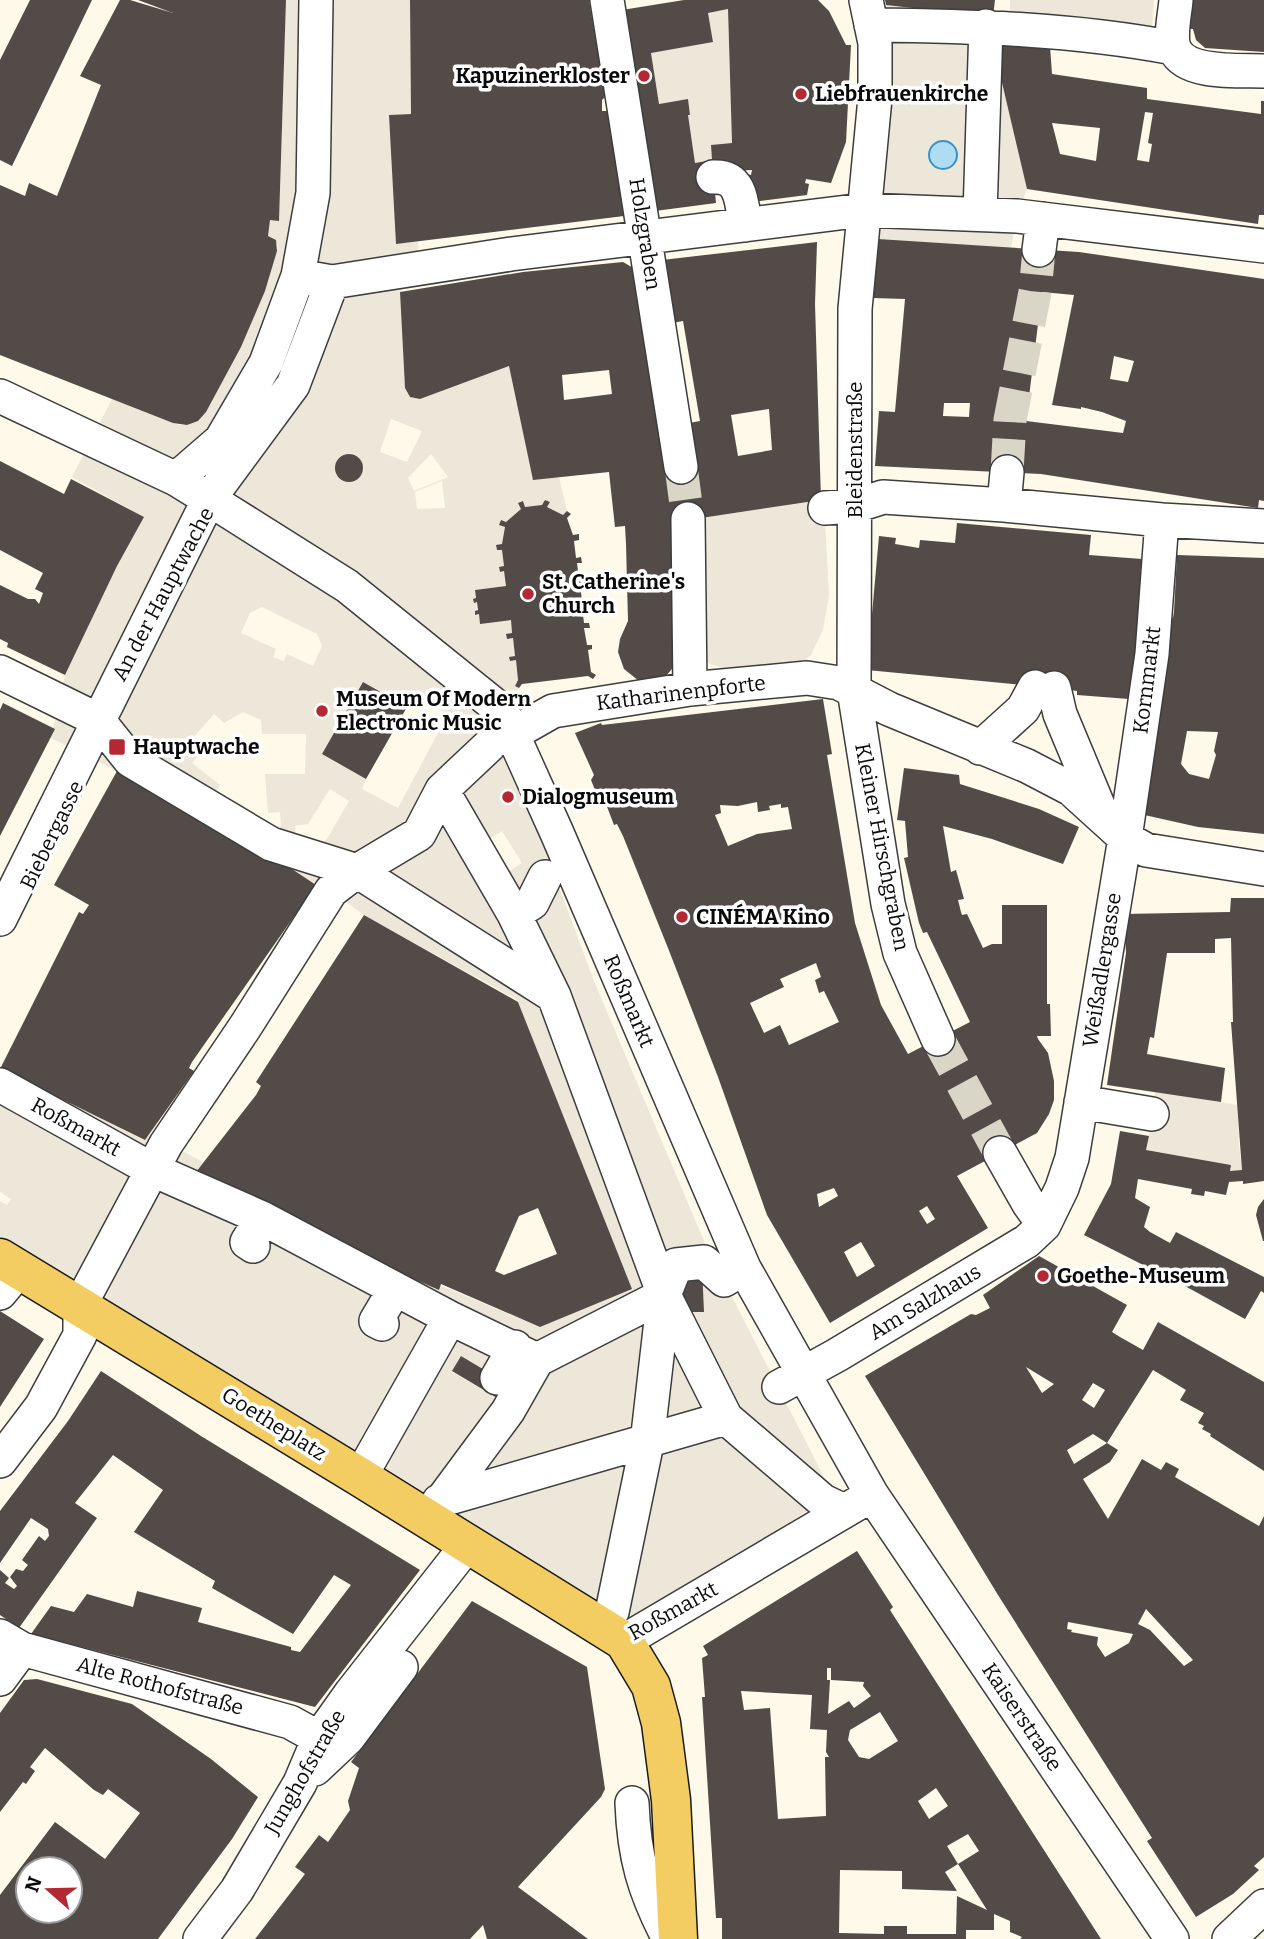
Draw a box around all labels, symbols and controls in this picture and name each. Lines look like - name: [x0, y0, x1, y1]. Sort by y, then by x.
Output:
- place label: Kapuzinerkloster: [455, 63, 630, 89]
- marker: Kapuzinerkloster: [636, 68, 652, 84]
- place label: Liebfrauenkirche: [815, 81, 988, 107]
- marker: Liebfrauenkirche: [793, 86, 809, 102]
- street label: Holzgraben: [623, 176, 667, 292]
- street label: Bleidenstraße: [842, 382, 868, 518]
- street label: An der Hauptwache: [106, 503, 220, 685]
- place label: St. Catherine's Church: [542, 569, 685, 619]
- marker: St. Catherine's Church: [520, 586, 536, 602]
- street label: Kornmarkt: [1128, 624, 1167, 735]
- street label: Katharinenpforte: [595, 670, 767, 716]
- place label: Museum Of Modern Electronic Music: [336, 686, 532, 736]
- marker: Museum Of Modern Electronic Music: [314, 703, 330, 719]
- place label: Hauptwache: [133, 734, 260, 760]
- marker: Hauptwache: [107, 737, 127, 757]
- street label: Kleiner Hirschgraben: [849, 741, 915, 953]
- street label: Biebergasse: [14, 776, 90, 894]
- place label: Dialogmuseum: [522, 784, 674, 810]
- marker: Dialogmuseum: [500, 789, 516, 805]
- street label: Weißadlergasse: [1077, 891, 1127, 1049]
- place label: CINÉMA Kino: [696, 903, 830, 930]
- marker: CINÉMA Kino: [674, 909, 690, 925]
- street label: Roßmarkt: [598, 951, 660, 1052]
- street label: Roßmarkt: [27, 1092, 126, 1162]
- street label: Am Salzhaus: [864, 1258, 986, 1346]
- place label: Goethe-Museum: [1057, 1263, 1225, 1289]
- marker: Goethe-Museum: [1035, 1268, 1051, 1284]
- street label: Goetheplatz: [217, 1382, 331, 1466]
- street label: Roßmarkt: [624, 1576, 723, 1646]
- street label: Alte Rothofstraße: [74, 1651, 246, 1721]
- street label: Kaiserstraße: [976, 1658, 1068, 1776]
- street label: Junghofstraße: [258, 1705, 351, 1840]
- north arrow: [14, 1855, 84, 1925]
- text: N: [20, 1873, 47, 1895]

